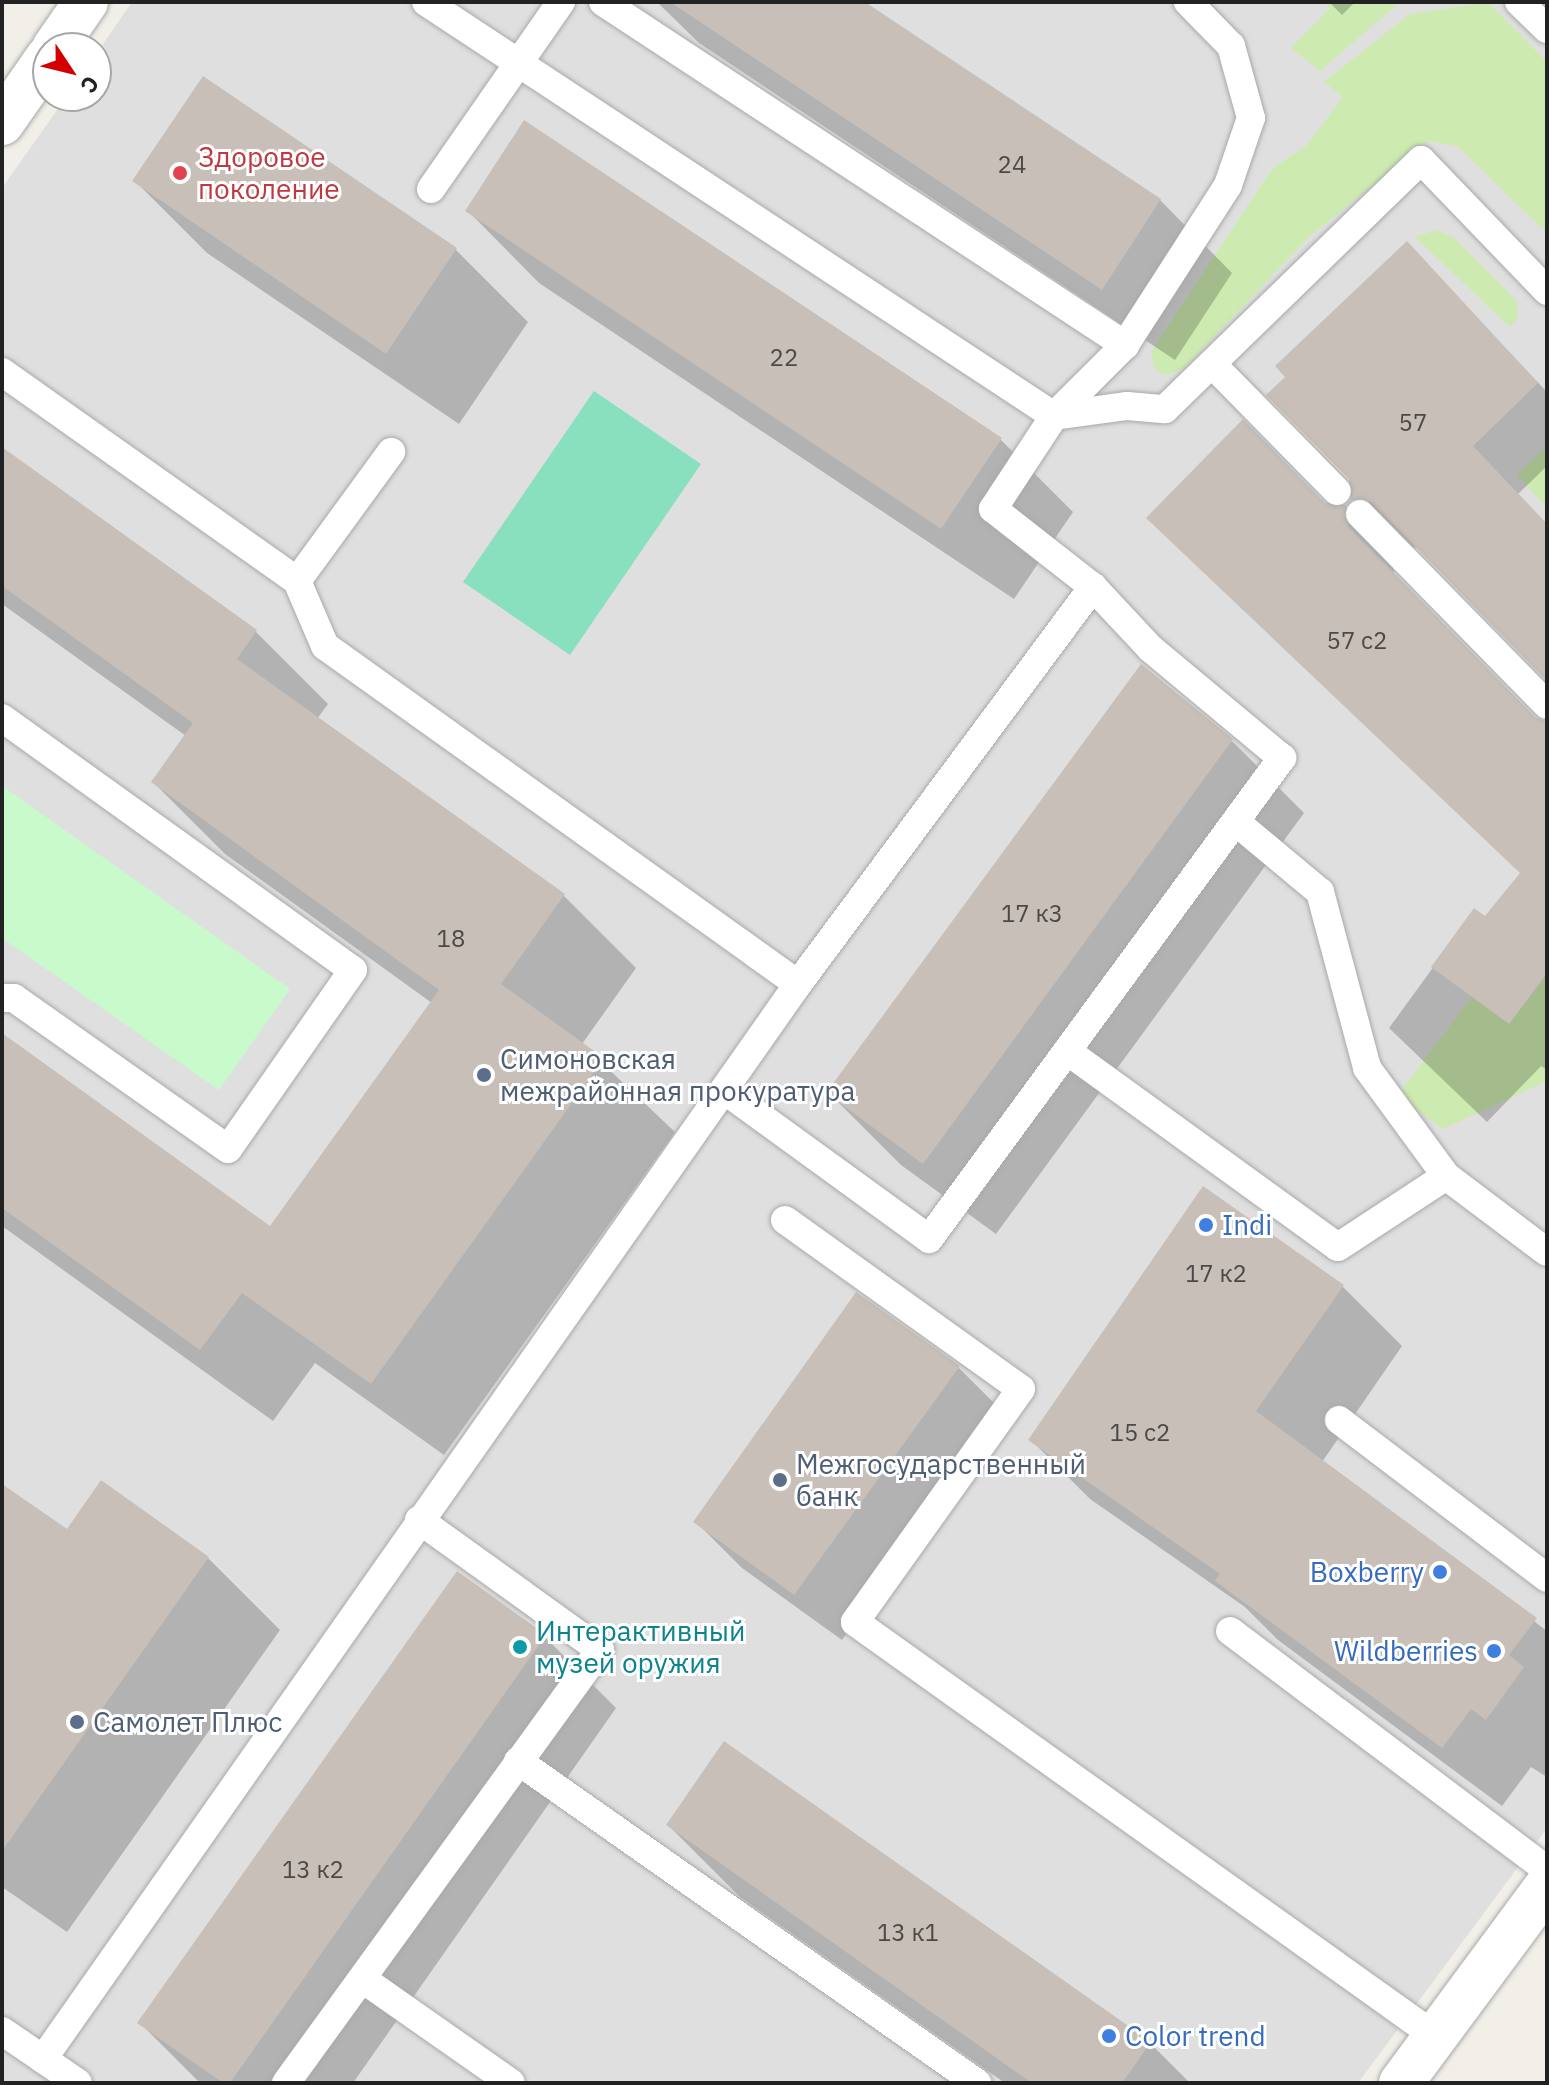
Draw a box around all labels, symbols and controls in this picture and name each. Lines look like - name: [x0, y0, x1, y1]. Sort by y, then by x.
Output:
- north arrow: [32, 32, 112, 112]
- text: С: [74, 71, 106, 99]
- place label: Здоровое поколение: [198, 140, 340, 206]
- house number: 24: [998, 151, 1026, 179]
- marker: Здоровое поколение: [169, 162, 191, 184]
- house number: 22: [770, 344, 798, 372]
- house number: 57: [1399, 409, 1427, 437]
- house number: 57 с2: [1327, 627, 1387, 655]
- house number: 17 к3: [1001, 900, 1063, 928]
- house number: 18: [437, 925, 465, 953]
- place label: Симоновская межрайонная прокуратура: [500, 1042, 855, 1108]
- marker: Симоновская межрайонная прокуратура: [475, 1066, 493, 1084]
- place label: Indi: [1222, 1208, 1272, 1242]
- marker: Indi: [1197, 1216, 1215, 1234]
- house number: 17 к2: [1185, 1260, 1247, 1288]
- house number: 15 с2: [1110, 1419, 1170, 1447]
- place label: Межгосударственный банк: [796, 1447, 1086, 1513]
- marker: Межгосударственный банк: [771, 1471, 789, 1489]
- place label: Boxberry: [1310, 1555, 1424, 1589]
- marker: Boxberry: [1431, 1563, 1449, 1581]
- place label: Интерактивный музей оружия: [536, 1614, 746, 1680]
- place label: Wildberries: [1334, 1634, 1478, 1668]
- marker: Интерактивный музей оружия: [511, 1638, 529, 1656]
- marker: Wildberries: [1485, 1642, 1503, 1660]
- place label: Самолет Плюс: [93, 1705, 282, 1739]
- marker: Самолет Плюс: [68, 1713, 86, 1731]
- house number: 13 к2: [282, 1856, 344, 1884]
- house number: 13 к1: [877, 1919, 939, 1947]
- place label: Color trend: [1125, 2019, 1266, 2053]
- marker: Color trend: [1100, 2027, 1118, 2045]

